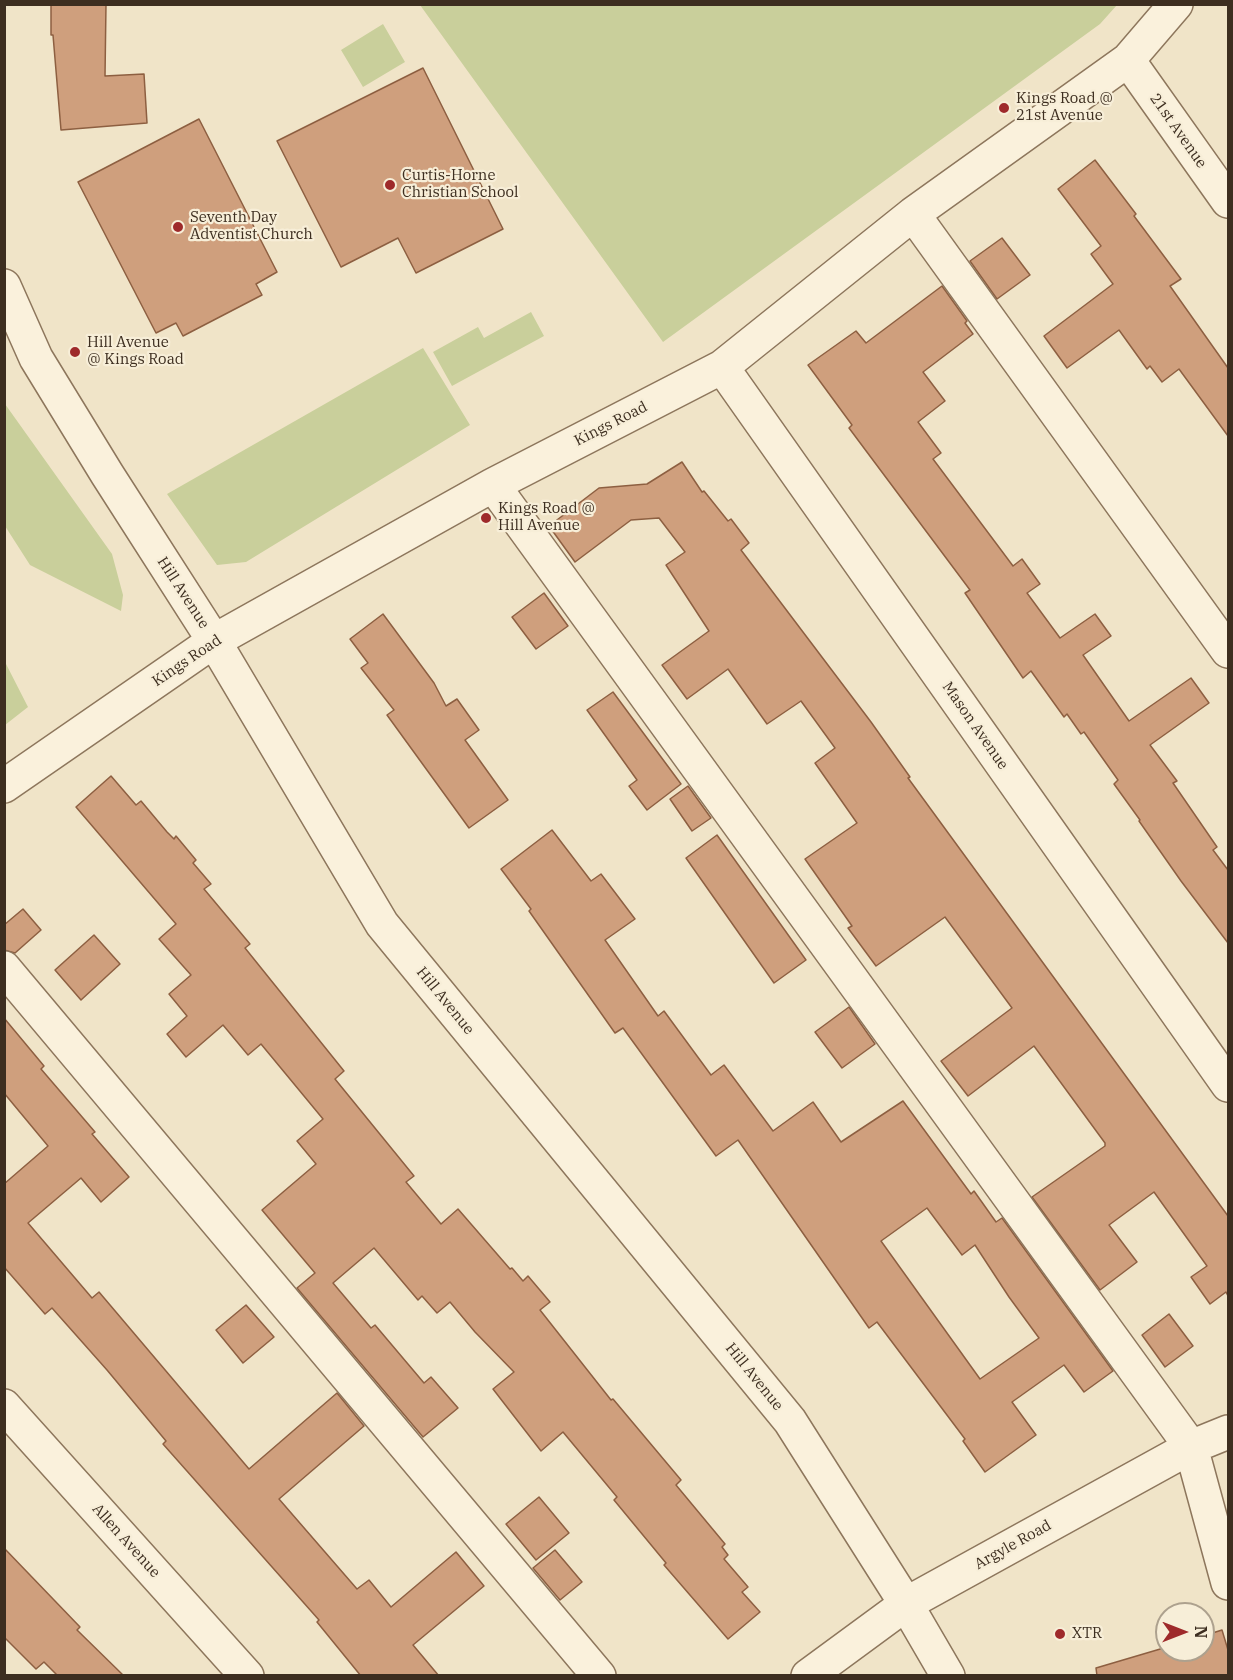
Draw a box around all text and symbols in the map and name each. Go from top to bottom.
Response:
place label: Kings Road @ 21st Avenue [1016,90,1113,125]
street label: 21st Avenue [1146,90,1210,172]
marker: Kings Road @ 21st Avenue [997,101,1011,115]
place label: Curtis-Horne Christian School [402,167,518,202]
marker: Curtis-Horne Christian School [383,178,397,192]
place label: Seventh Day Adventist Church [190,209,313,244]
marker: Seventh Day Adventist Church [171,220,185,234]
place label: Hill Avenue @ Kings Road [87,334,184,369]
marker: Hill Avenue @ Kings Road [68,345,82,359]
street label: Kings Road [571,398,651,450]
place label: Kings Road @ Hill Avenue [498,500,595,535]
marker: Kings Road @ Hill Avenue [479,511,493,525]
street label: Hill Avenue [153,554,213,632]
street label: Kings Road [149,631,225,691]
street label: Mason Avenue [938,679,1012,773]
street label: Hill Avenue [412,964,478,1038]
street label: Hill Avenue [721,1340,787,1414]
street label: Allen Avenue [88,1500,164,1582]
street label: Argyle Road [971,1517,1055,1573]
north arrow [1155,1602,1215,1662]
place label: XTR [1072,1625,1102,1643]
text: N [1191,1626,1211,1638]
marker: XTR [1053,1627,1067,1641]

